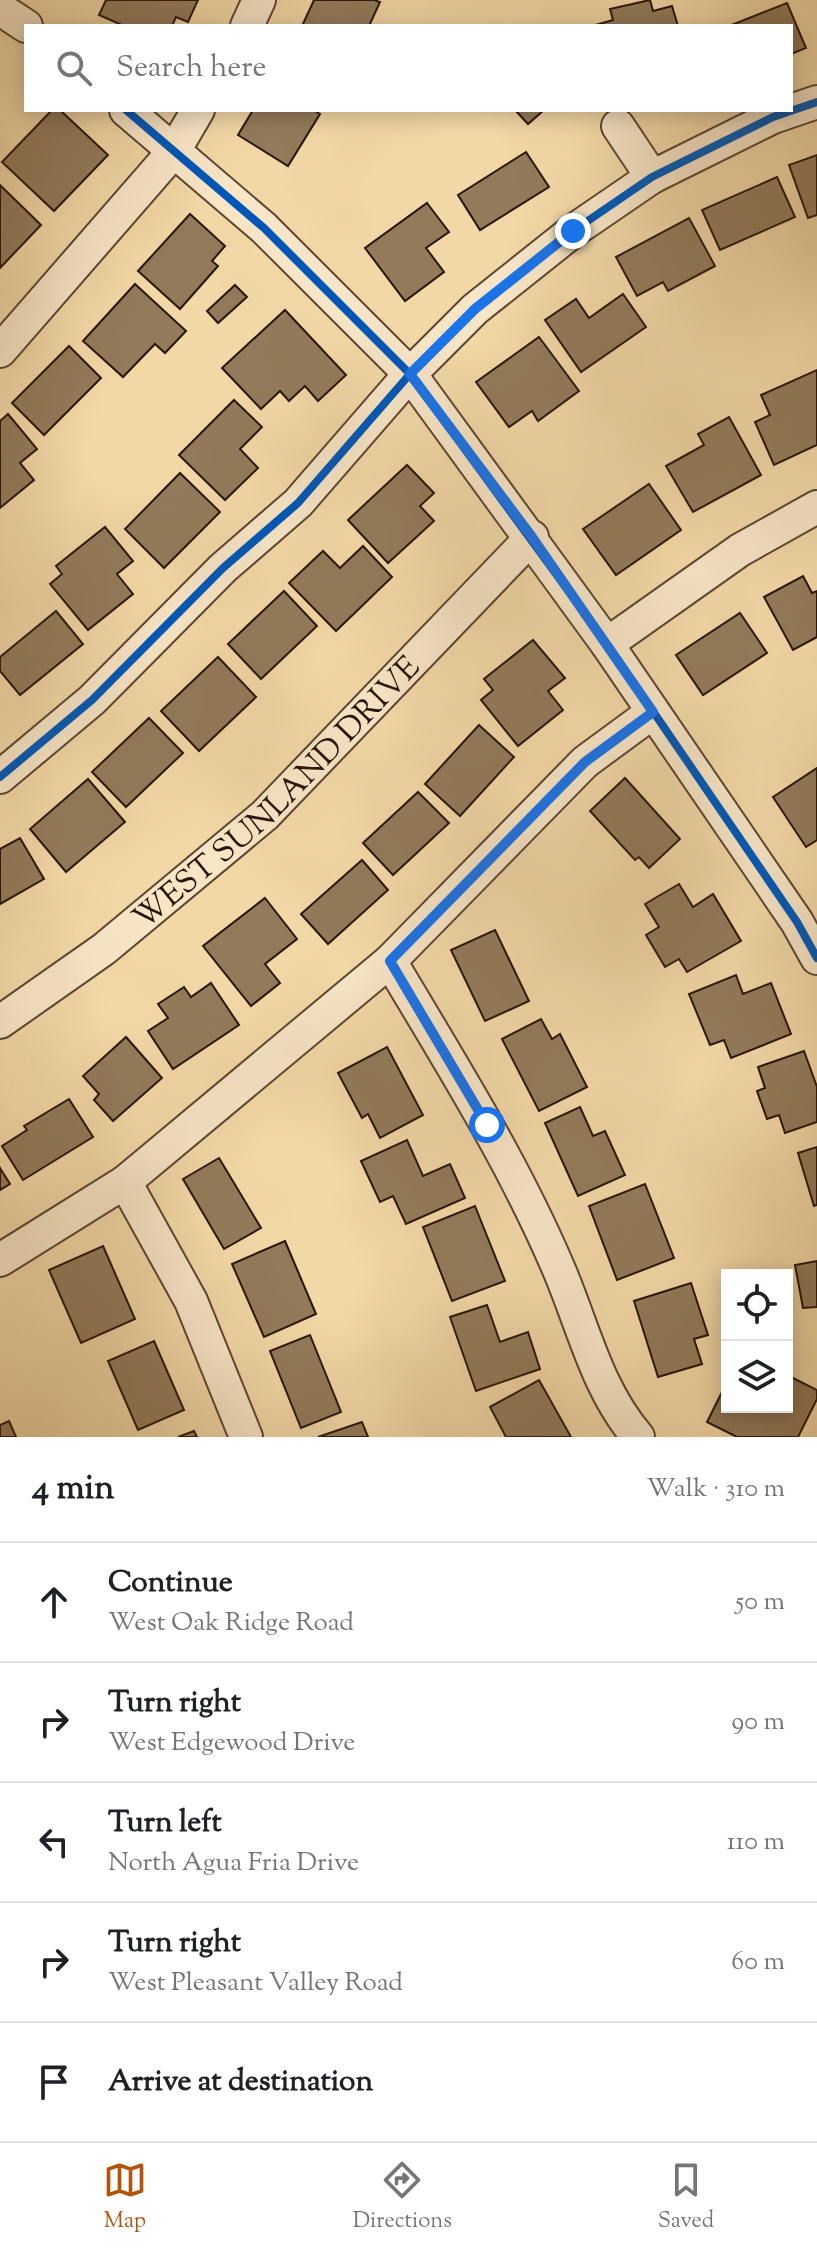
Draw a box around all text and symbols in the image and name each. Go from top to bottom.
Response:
search box [24,24,793,112]
icon: search [52,46,96,90]
text: Search here [116,47,266,90]
route end [555,213,591,249]
street label: WEST SUNLAND DRIVE [124,647,432,942]
route start [469,1107,505,1143]
map controls [721,1269,793,1413]
button: locate [721,1269,793,1341]
button: layers [721,1341,793,1413]
text: 4 min [32,1465,114,1514]
text: Walk · 310 m [646,1471,785,1508]
text: Continue [108,1562,233,1605]
icon: ahead [32,1580,76,1624]
text: 50 m [735,1584,785,1621]
text: West Oak Ridge Road [108,1605,354,1642]
text: Turn right [108,1682,241,1725]
icon: right [32,1700,76,1744]
text: 90 m [732,1704,785,1741]
text: West Edgewood Drive [108,1725,355,1762]
text: Turn left [108,1802,222,1845]
icon: left [32,1820,76,1864]
text: 110 m [727,1824,785,1861]
text: North Agua Fria Drive [108,1845,359,1882]
text: Turn right [108,1922,241,1965]
icon: right [32,1940,76,1984]
text: 60 m [731,1944,785,1981]
text: West Pleasant Valley Road [108,1965,403,2002]
icon: arrive [32,2060,76,2104]
text: Arrive at destination [108,2061,373,2104]
tab: Map [103,2158,147,2238]
tab: Directions [353,2158,452,2238]
tab: Saved [658,2158,714,2238]

